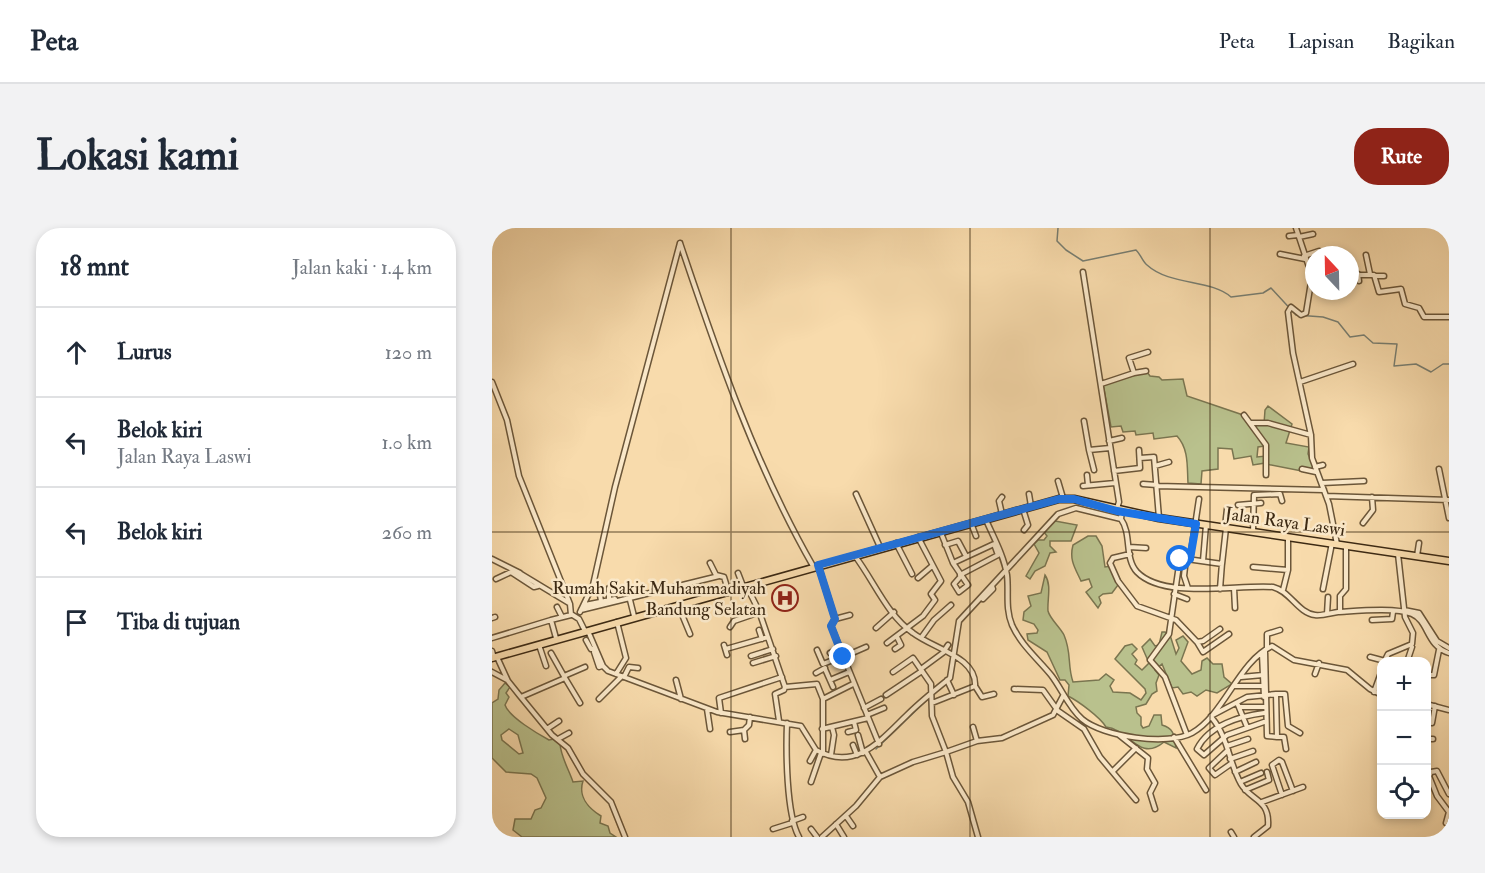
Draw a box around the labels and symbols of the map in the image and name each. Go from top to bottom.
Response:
north arrow [1305,246,1359,300]
street label: Jalan Raya Laswi [1222,502,1347,542]
route start [1166,545,1192,571]
place label: Rumah Sakit Muhammadiyah Bandung Selatan [552,577,767,621]
hospital icon: Rumah Sakit Muhammadiyah Bandung Selatan [770,583,800,613]
route end [829,643,855,669]

